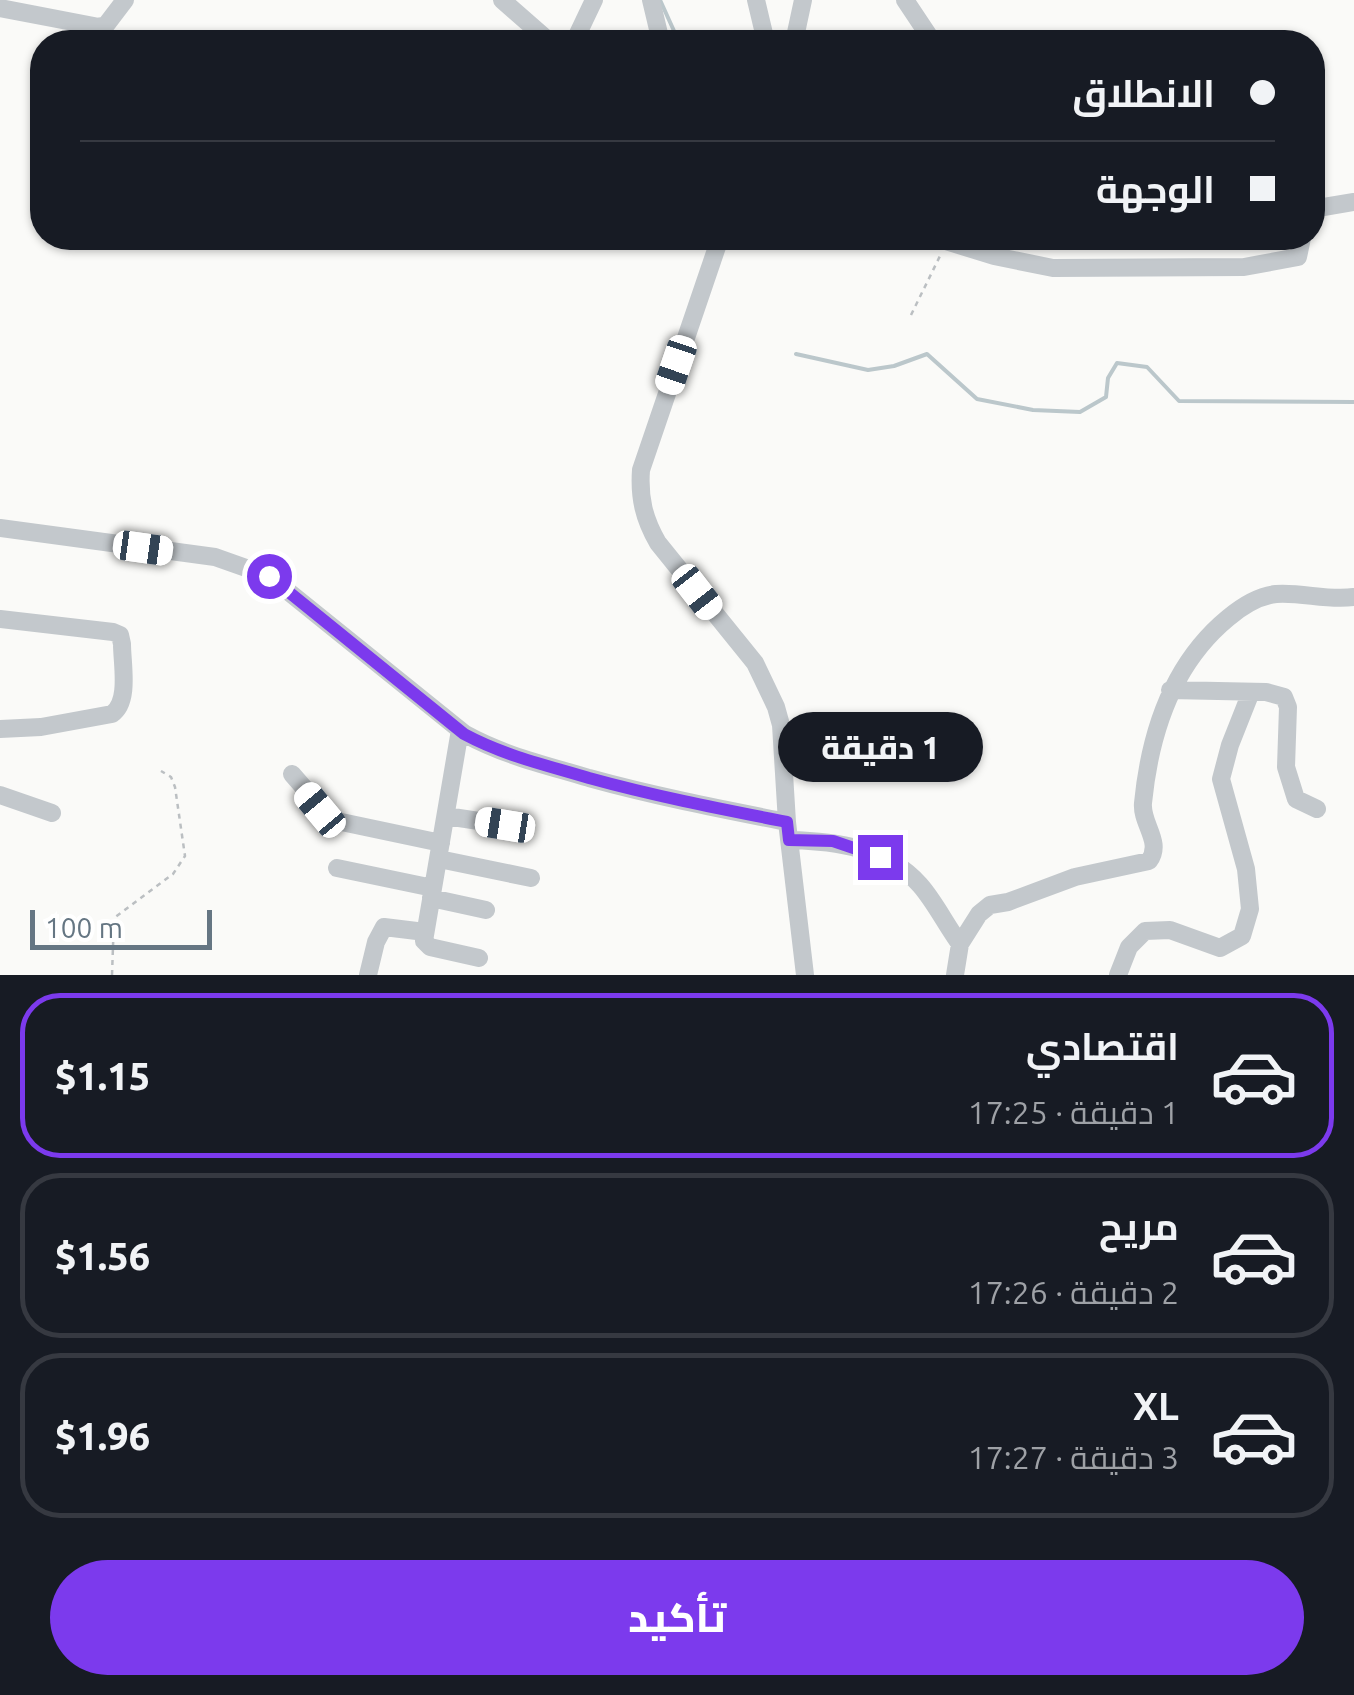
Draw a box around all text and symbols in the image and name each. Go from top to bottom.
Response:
text: الانطلاق [1072,72,1215,114]
text: الوجهة [1096,168,1215,210]
car [652,332,700,398]
car [111,529,175,567]
route start [247,554,292,599]
car [667,559,727,625]
callout: 1 دقيقة [778,712,982,782]
text: 1 دقيقة [821,729,940,765]
car [289,777,351,843]
car [473,805,537,845]
route end [858,835,903,880]
scale bar [30,905,212,950]
text: 100 m [45,912,123,943]
text: اقتصادي [1026,1025,1179,1067]
icon: car [1209,1031,1299,1121]
text: $1.15 [55,1055,150,1097]
text: 1 دقيقة · 17:25 [968,1094,1179,1130]
text: مريح [1099,1205,1179,1247]
icon: car [1209,1211,1299,1301]
text: $1.56 [55,1235,150,1277]
text: 2 دقيقة · 17:26 [968,1274,1179,1310]
text: XL [1133,1385,1179,1427]
icon: car [1209,1391,1299,1481]
text: $1.96 [55,1415,150,1457]
text: 3 دقيقة · 17:27 [968,1439,1179,1475]
button: تأكيد [50,1560,1304,1675]

